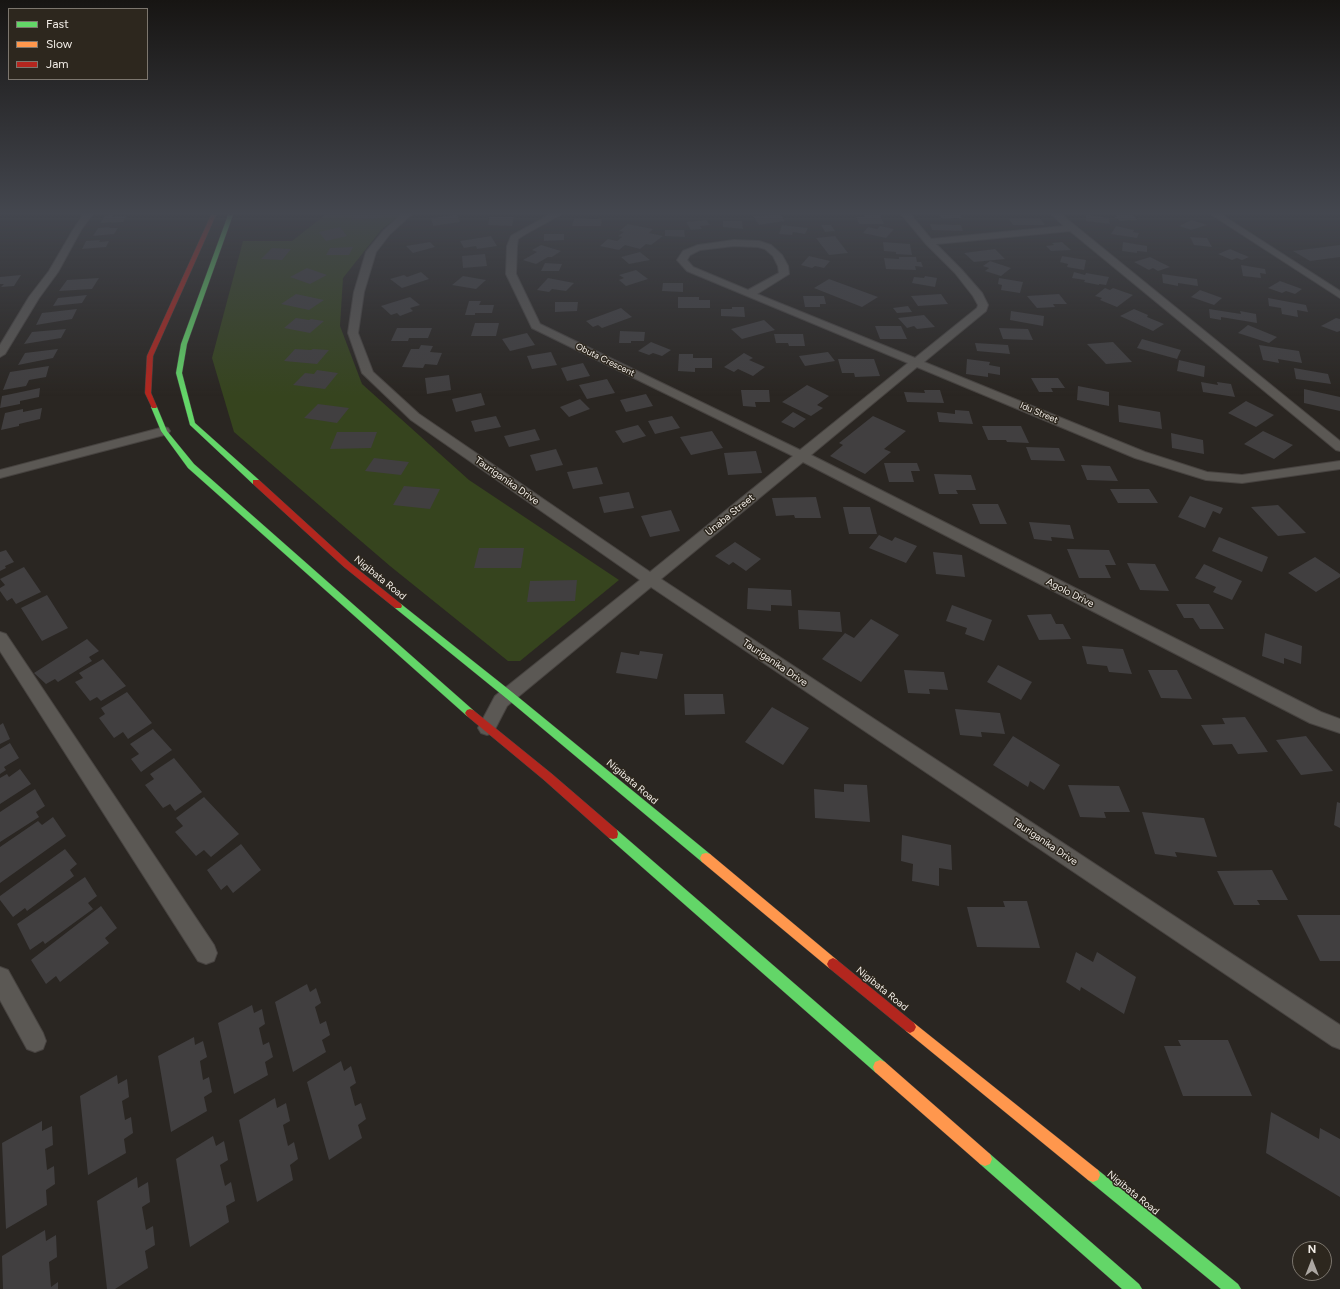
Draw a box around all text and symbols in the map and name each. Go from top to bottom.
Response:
legend [8,8,148,80]
text: Fast [46,17,69,31]
text: Slow [46,37,72,51]
text: Jam [46,57,69,71]
street label: Obuta Crescent [574,341,636,379]
street label: Idu Street [1018,400,1060,426]
street label: Tauriganika Drive [473,454,541,508]
street label: Unaba Street [703,492,757,538]
street label: Nigibata Road [352,553,408,603]
street label: Agolo Drive [1044,576,1096,610]
street label: Tauriganika Drive [740,637,810,689]
street label: Nigibata Road [604,757,660,807]
street label: Tauriganika Drive [1010,816,1080,868]
street label: Nigibata Road [854,964,910,1014]
street label: Nigibata Road [1105,1168,1161,1218]
north arrow [1292,1241,1332,1281]
text: N [1308,1243,1316,1256]

